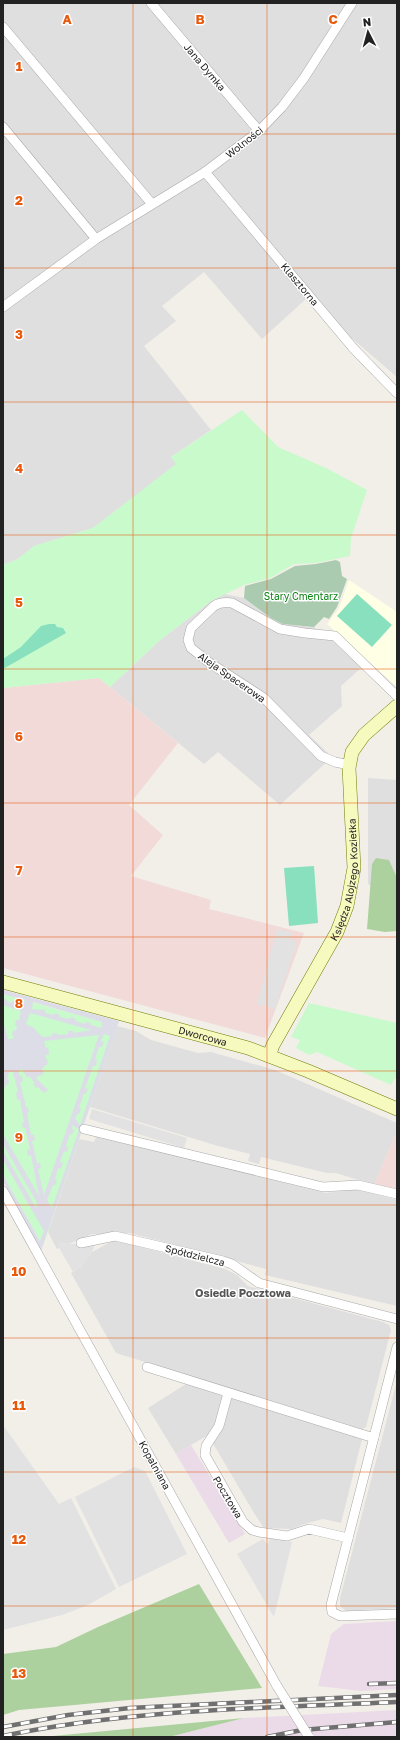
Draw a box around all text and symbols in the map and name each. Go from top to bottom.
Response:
text: A [62,11,72,27]
text: B [195,11,205,27]
text: C [328,11,338,27]
north arrow [348,12,388,52]
text: N [362,15,372,28]
street label: Jana Dymka [182,41,228,93]
text: 1 [16,58,23,74]
street label: Wolności [223,124,265,160]
text: 2 [15,192,23,208]
street label: Klasztorna [279,260,321,308]
text: 3 [15,326,23,342]
text: 4 [15,460,23,476]
park label: Stary Cmentarz [264,590,338,602]
text: 5 [15,594,23,610]
street label: Aleja Spacerowa [196,649,268,705]
text: 6 [15,728,23,744]
street label: Księdza Alojzego Koziełka [327,818,360,943]
text: 7 [15,862,23,878]
text: 8 [15,995,23,1011]
street label: Dworcowa [177,1024,228,1048]
text: 9 [15,1129,23,1145]
street label: Spółdzielcza [164,1242,226,1268]
text: 10 [11,1263,27,1279]
district label: Osiedle Pocztowa [195,1286,291,1299]
text: 11 [12,1397,26,1413]
street label: Kopalniana [137,1438,173,1492]
street label: Pocztowa [211,1474,245,1520]
text: 12 [12,1531,26,1547]
text: 13 [12,1665,26,1681]

